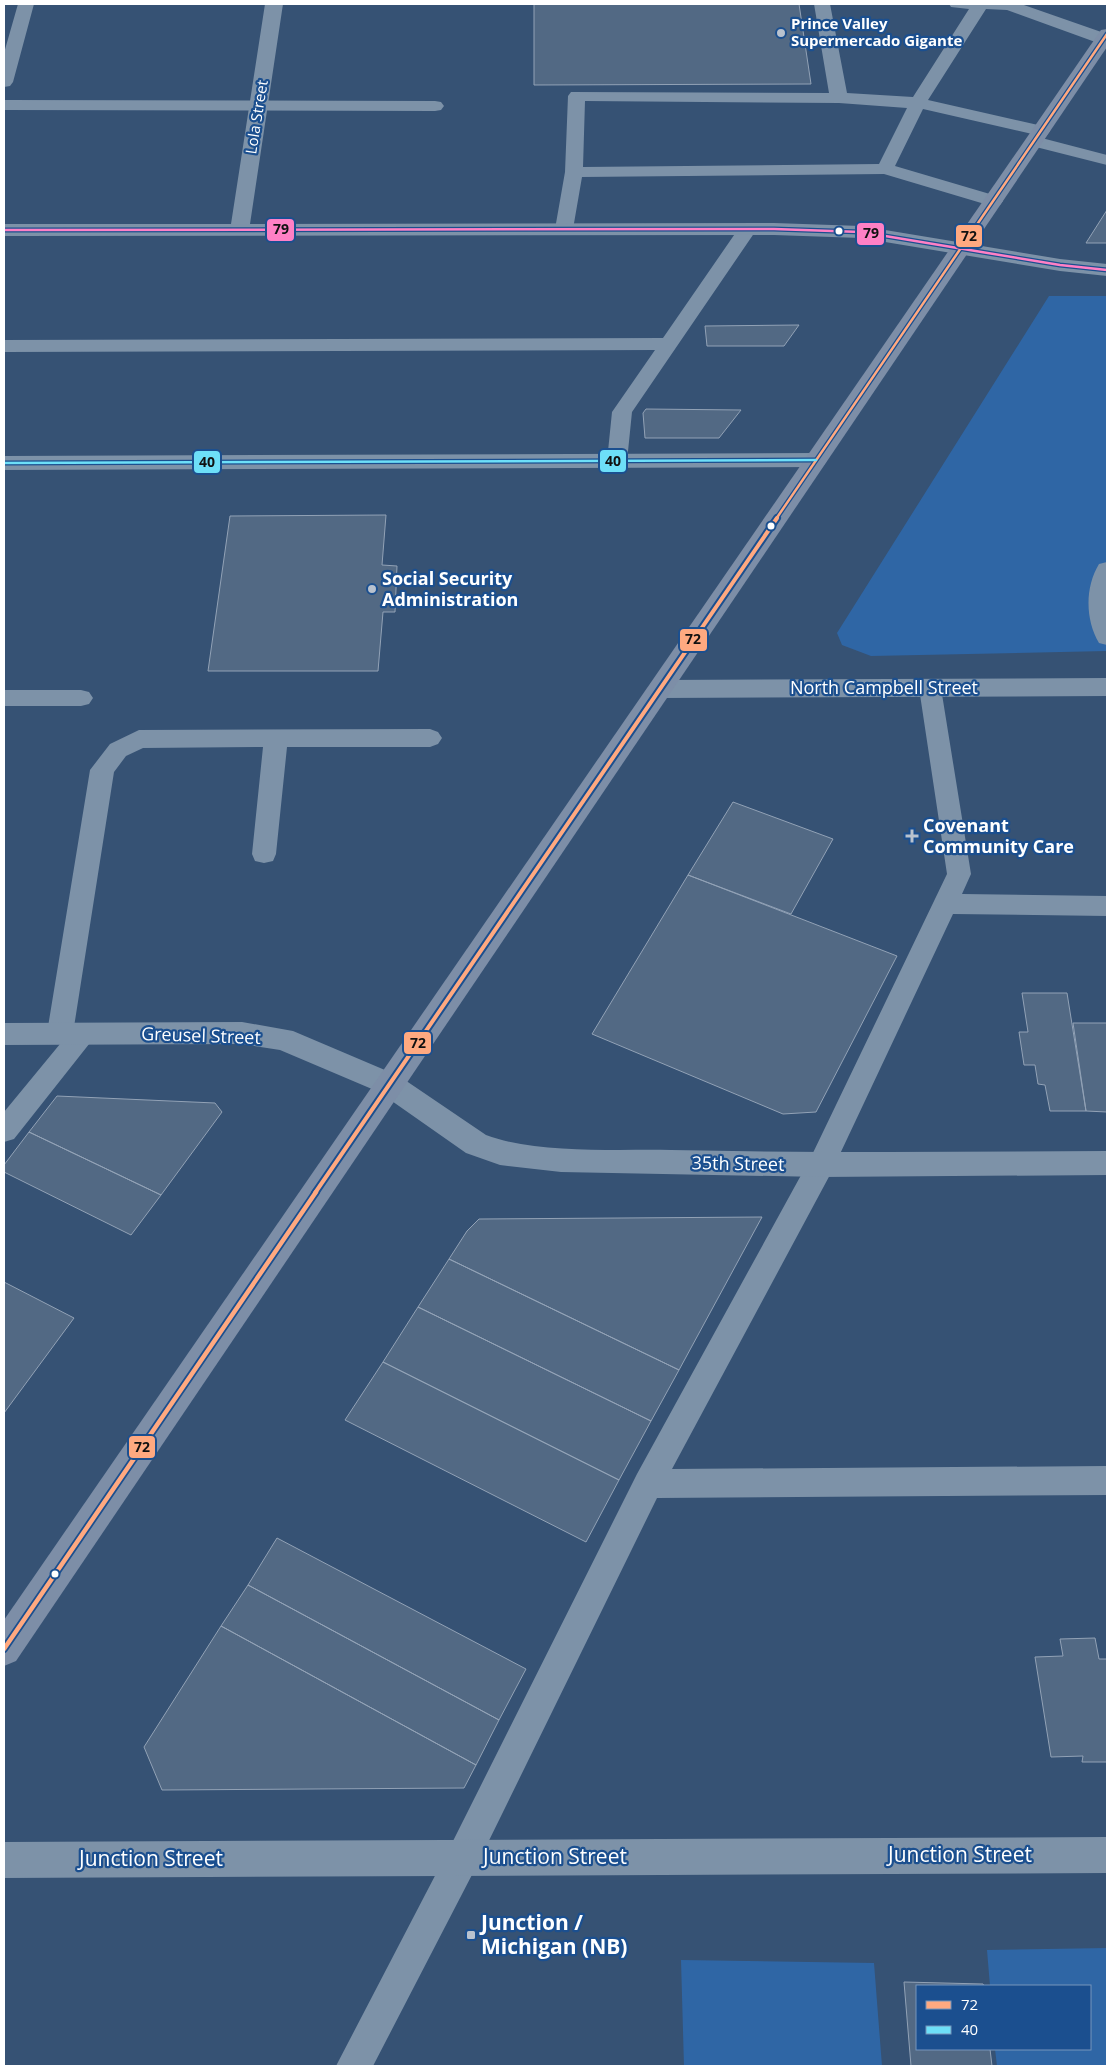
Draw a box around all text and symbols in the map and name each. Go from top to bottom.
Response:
place label: Prince Valley Supermercado Gigante [791,13,962,50]
marker: Prince Valley Supermercado Gigante [775,27,787,39]
street label: Lola Street [240,78,272,155]
line badge: 79 [266,218,295,242]
text: 79 [273,219,289,238]
line badge: 79 [856,222,885,246]
text: 79 [863,223,879,242]
line badge: 72 [955,224,983,248]
unlabelled marker [834,226,844,236]
text: 72 [961,226,977,245]
line badge: 40 [599,449,627,473]
line badge: 40 [193,450,221,474]
text: 40 [605,451,621,470]
text: 40 [199,452,215,471]
unlabelled marker [766,521,776,531]
place label: Social Security Administration [382,566,518,611]
marker: Social Security Administration [366,583,378,595]
line badge: 72 [679,628,708,652]
text: 72 [685,629,701,648]
street label: North Campbell Street [790,675,978,699]
place label: Covenant Community Care [923,813,1074,858]
marker: Covenant Community Care [905,829,919,843]
street label: Greusel Street [141,1021,261,1049]
line badge: 72 [403,1031,432,1055]
text: 72 [410,1033,426,1052]
street label: 35th Street [691,1150,785,1176]
line badge: 72 [128,1435,156,1459]
text: 72 [134,1437,150,1456]
unlabelled marker [50,1569,60,1579]
street label: Junction Street [886,1840,1032,1868]
street label: Junction Street [481,1842,627,1870]
street label: Junction Street [77,1844,223,1872]
place label: Junction / Michigan (NB) [479,1908,627,1960]
marker: Junction / Michigan (NB) [465,1929,477,1941]
legend [916,1985,1091,2050]
text: 72 [961,1994,978,2014]
text: 40 [961,2019,978,2039]

